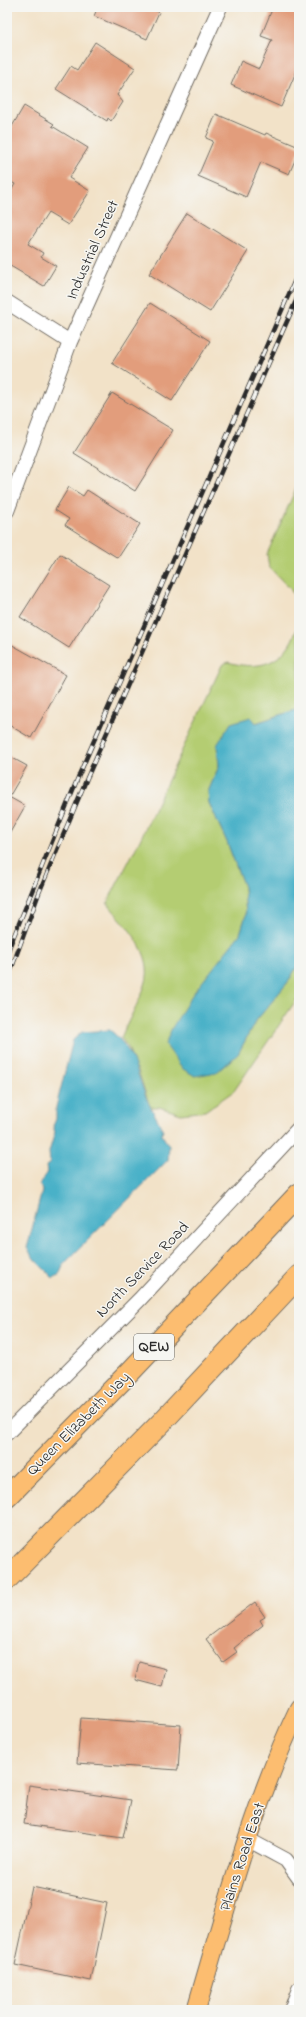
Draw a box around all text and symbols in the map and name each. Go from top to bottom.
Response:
street label: Industrial Street [60,196,126,304]
street label: North Service Road [91,1216,195,1324]
road number: QEW [134,1334,174,1360]
street label: Queen Elizabeth Way [21,1366,137,1482]
street label: Plains Road East [214,1799,272,1915]

